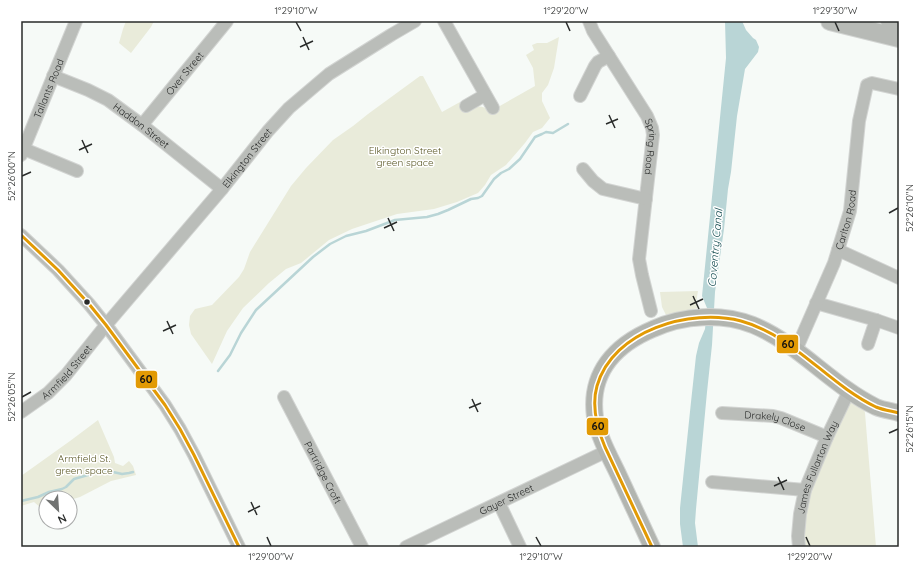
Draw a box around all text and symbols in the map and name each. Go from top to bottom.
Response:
text: 1°29'10"W [274,4,318,17]
text: 1°29'20"W [543,4,589,17]
text: 1°29'30"W [813,4,858,17]
street label: Over Street [163,49,207,98]
street label: Tallants Road [31,57,67,120]
street label: Haddon Street [111,100,172,152]
street label: Spring Road [642,116,659,176]
street label: Elkington Street [219,125,275,191]
park label: Elkington Street green space [369,144,442,169]
text: 52°26'00"N [5,151,18,201]
text: 52°26'10"N [903,184,916,232]
street label: Carlton Road [832,189,859,251]
water label: Coventry Canal [705,207,726,288]
unlabelled marker [82,297,92,307]
line badge: 60 [776,334,799,354]
text: 60 [782,337,795,351]
street label: Armfield Street [39,342,95,403]
line badge: 60 [135,370,158,389]
text: 52°26'05"N [5,372,18,422]
text: 60 [140,372,153,386]
text: 52°26'15"N [903,405,916,453]
street label: Drakely Close [744,408,808,435]
line badge: 60 [586,417,609,436]
text: 60 [592,419,605,433]
street label: James Fullarton Way [794,419,841,515]
street label: Partridge Croft [301,439,345,507]
park label: Armfield St. green space [55,452,113,477]
street label: Gayer Street [477,481,536,518]
north arrow [38,490,78,530]
text: N [56,511,69,527]
text: 1°29'00"W [248,550,294,563]
text: 1°29'10"W [519,550,563,563]
text: 1°29'20"W [787,550,833,563]

